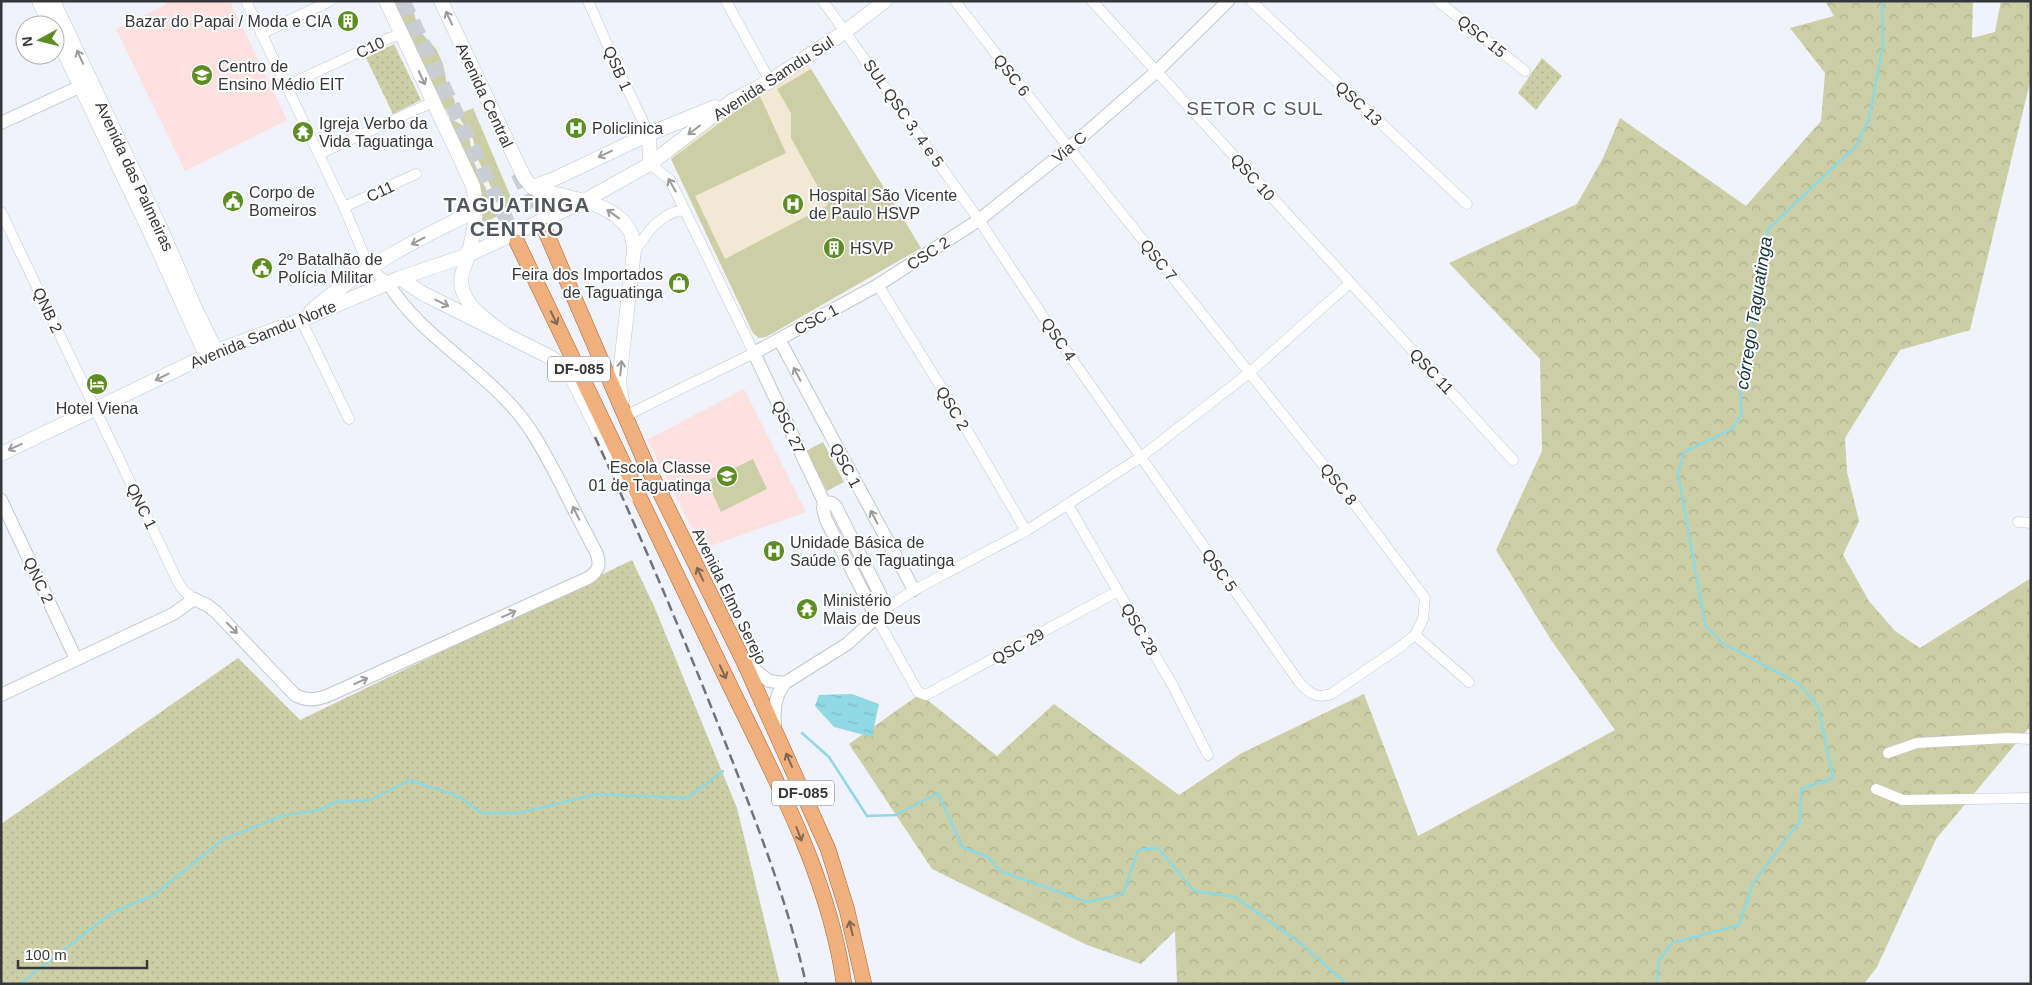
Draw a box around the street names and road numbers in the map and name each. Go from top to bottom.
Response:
street label: QSC 15 [1454,12,1509,61]
street label: Avenida Samdu Sul [710,33,837,124]
street label: C10 [353,34,387,61]
street label: Avenida Central [453,40,516,150]
street label: QSB 1 [600,43,635,93]
street label: QSC 6 [990,51,1033,100]
street label: SUL QSC 3, 4 e 5 [860,56,947,170]
street label: QSC 13 [1332,78,1385,129]
street label: Avenida das Palmeiras [92,99,177,254]
street label: Via C [1049,128,1090,166]
street label: QSC 10 [1227,150,1278,204]
street label: C11 [364,178,397,205]
street label: CSC 2 [904,233,953,273]
street label: QSC 7 [1137,236,1180,284]
street label: QNB 2 [30,285,65,336]
street label: Avenida Samdu Norte [188,297,339,372]
street label: CSC 1 [791,301,841,338]
street label: QSC 4 [1038,315,1079,364]
street label: QSC 11 [1406,345,1457,398]
road number: DF-085 [548,356,610,382]
street label: QSC 2 [933,383,972,433]
street label: QSC 27 [769,398,808,457]
street label: QSC 1 [827,440,864,491]
street label: QSC 8 [1317,460,1360,508]
street label: QNC 1 [123,481,160,532]
street label: Avenida Elmo Serejo [689,525,770,667]
street label: QSC 5 [1199,546,1240,595]
street label: QNC 2 [21,554,57,606]
street label: QSC 28 [1118,600,1161,658]
street label: QSC 29 [989,625,1047,668]
road number: DF-085 [772,780,834,806]

